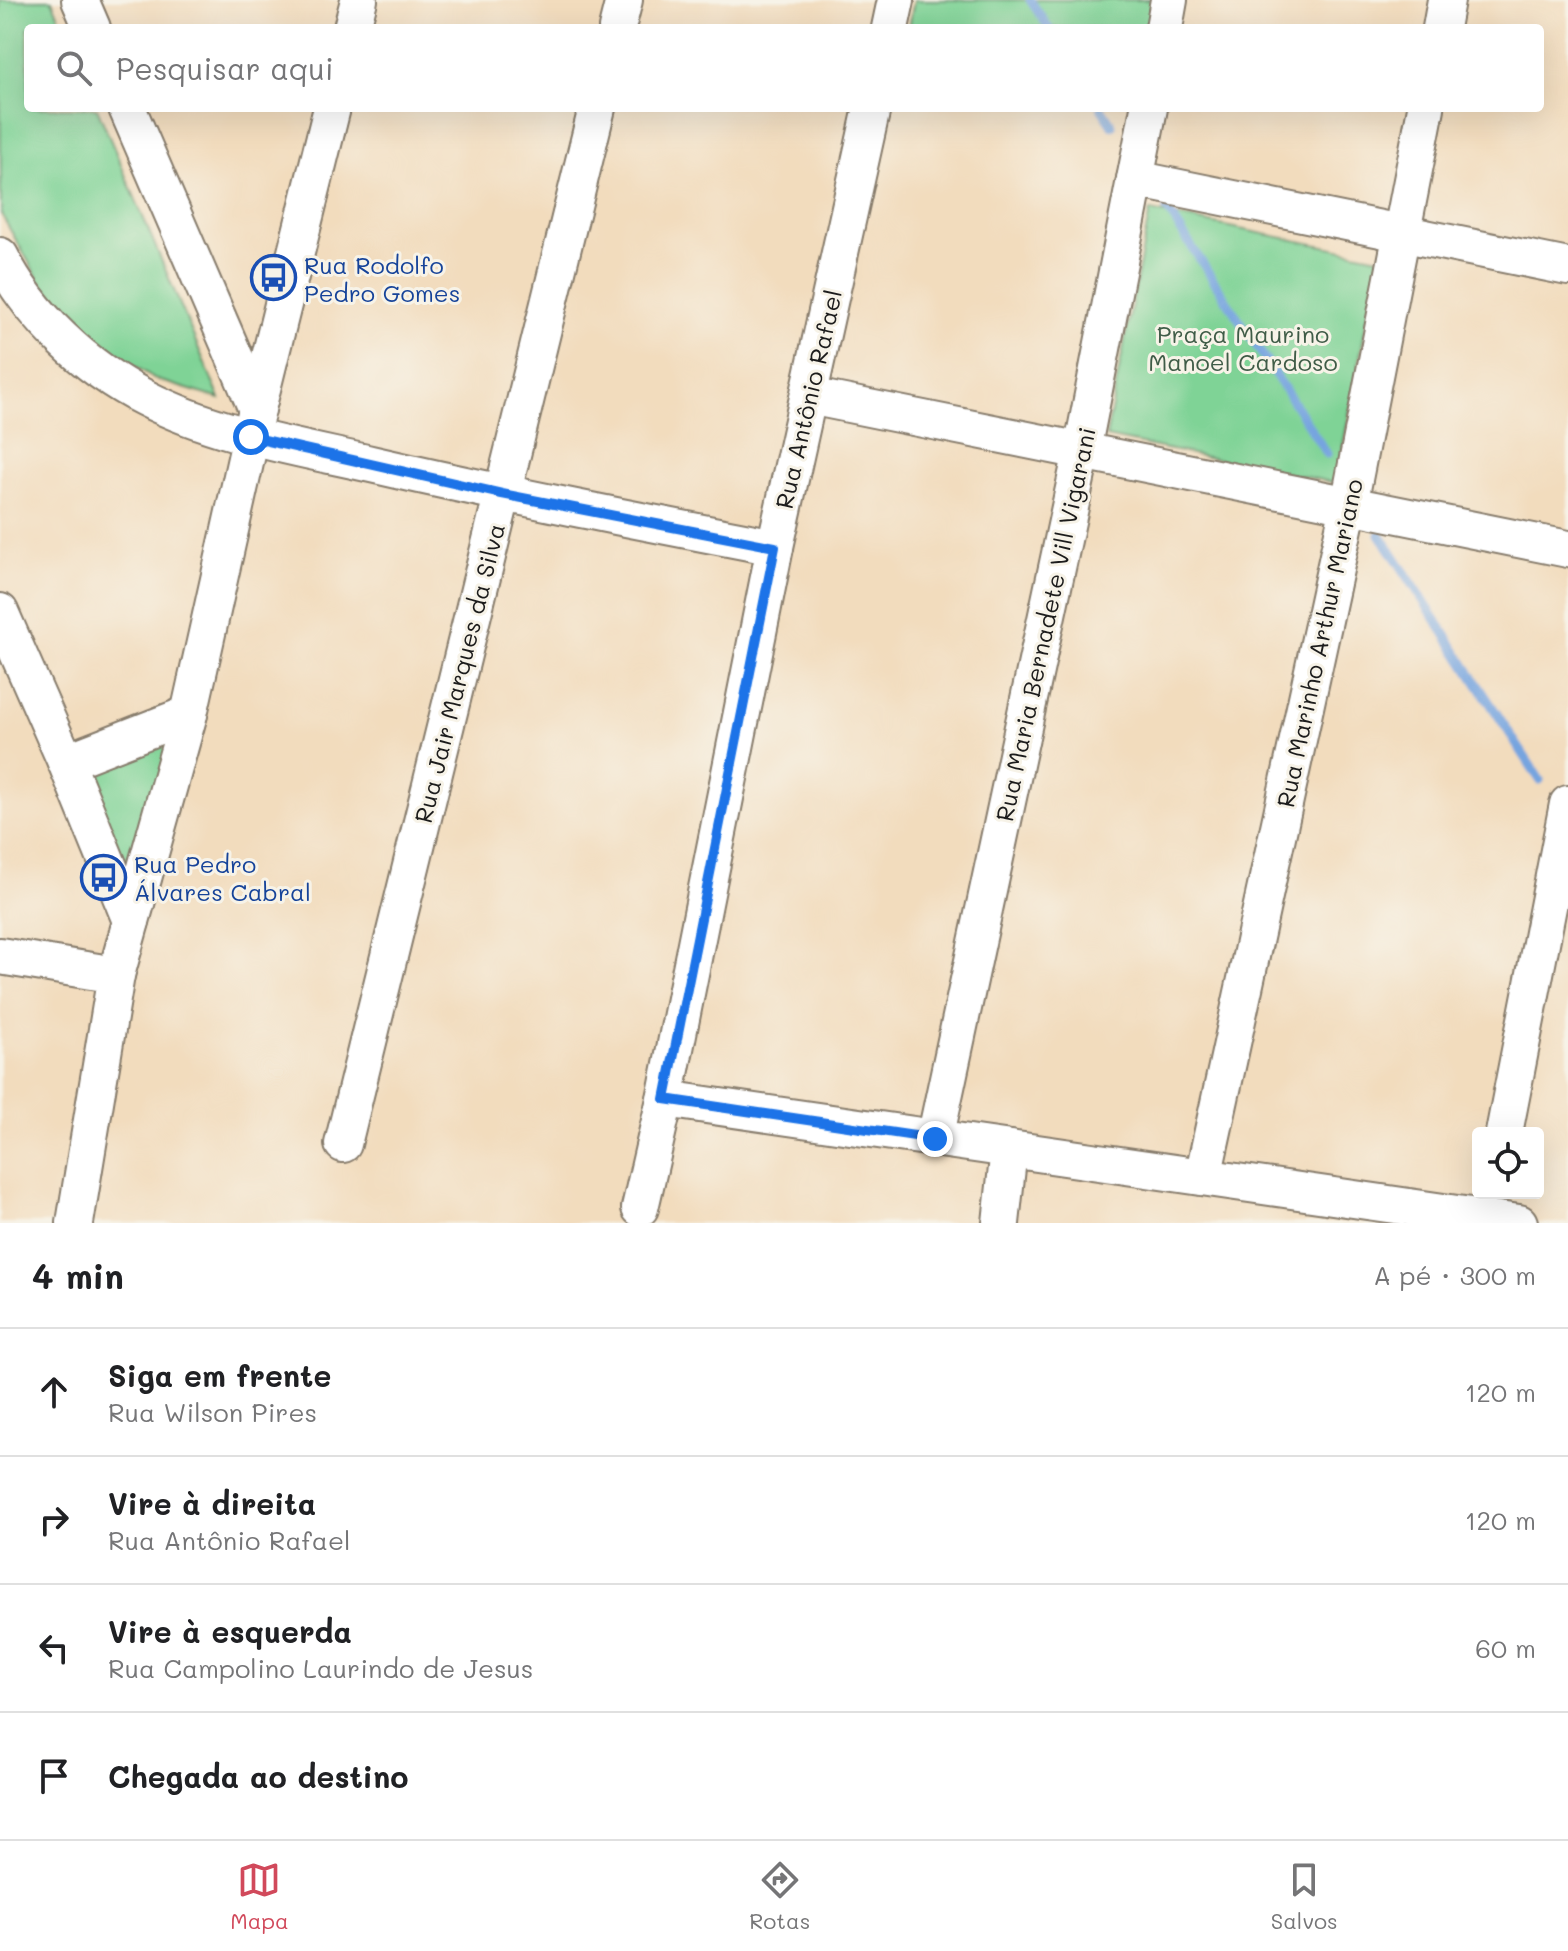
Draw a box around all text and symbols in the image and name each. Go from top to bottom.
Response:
search box [24,24,1544,112]
icon: search [52,46,96,90]
text: Pesquisar aqui [116,48,334,88]
place label: Rua Rodolfo Pedro Gomes [304,249,460,308]
bus stop icon: Rua Rodolfo Pedro Gomes [249,254,297,302]
street label: Rua Antônio Rafael [768,286,848,512]
park label: Praça Maurino Manoel Cardoso [1148,318,1338,377]
route start [233,419,269,455]
street label: Rua Maria Bernadete Vill Vigarani [988,424,1102,824]
street label: Rua Marinho Arthur Mariano [1269,476,1369,810]
street label: Rua Jair Marques da Silva [407,520,511,826]
place label: Rua Pedro Álvares Cabral [134,848,311,907]
bus stop icon: Rua Pedro Álvares Cabral [79,853,127,901]
route end [917,1121,953,1157]
map controls [1472,1127,1544,1199]
button: locate [1472,1127,1544,1199]
text: 4 min [32,1253,124,1298]
text: A pé · 300 m [1373,1258,1536,1292]
text: Siga em frente [108,1355,331,1395]
icon: ahead [32,1370,76,1414]
text: 120 m [1465,1375,1536,1409]
text: Rua Wilson Pires [108,1395,317,1429]
text: Vire à direita [108,1483,316,1523]
icon: right [32,1498,76,1542]
text: 120 m [1465,1503,1536,1537]
text: Rua Antônio Rafael [108,1523,351,1557]
text: Vire à esquerda [108,1611,352,1651]
icon: left [32,1626,76,1670]
text: 60 m [1475,1631,1536,1665]
text: Rua Campolino Laurindo de Jesus [108,1651,533,1685]
icon: arrive [32,1754,76,1798]
text: Chegada ao destino [108,1756,408,1796]
tab: Mapa [230,1858,289,1935]
tab: Rotas [749,1858,810,1935]
tab: Salvos [1271,1858,1338,1935]

